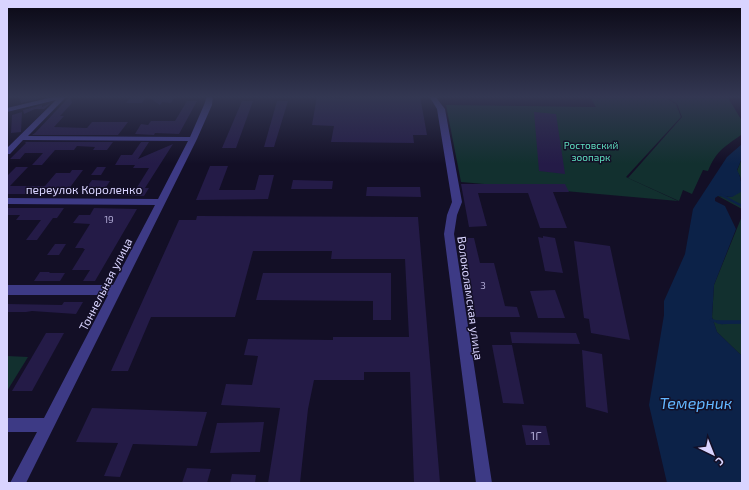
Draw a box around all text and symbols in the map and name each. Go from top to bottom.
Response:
park label: Ростовский зоопарк [564,139,618,163]
street label: переулок Короленко [26,182,142,197]
house number: 19 [104,213,114,225]
street label: Тоннельная улица [76,235,135,333]
street label: Волоколамская улица [454,235,487,361]
house number: 3 [480,279,486,291]
water label: Темерник [660,393,733,412]
house number: 1Г [531,428,542,442]
north arrow [693,434,733,474]
text: С [713,455,727,469]

